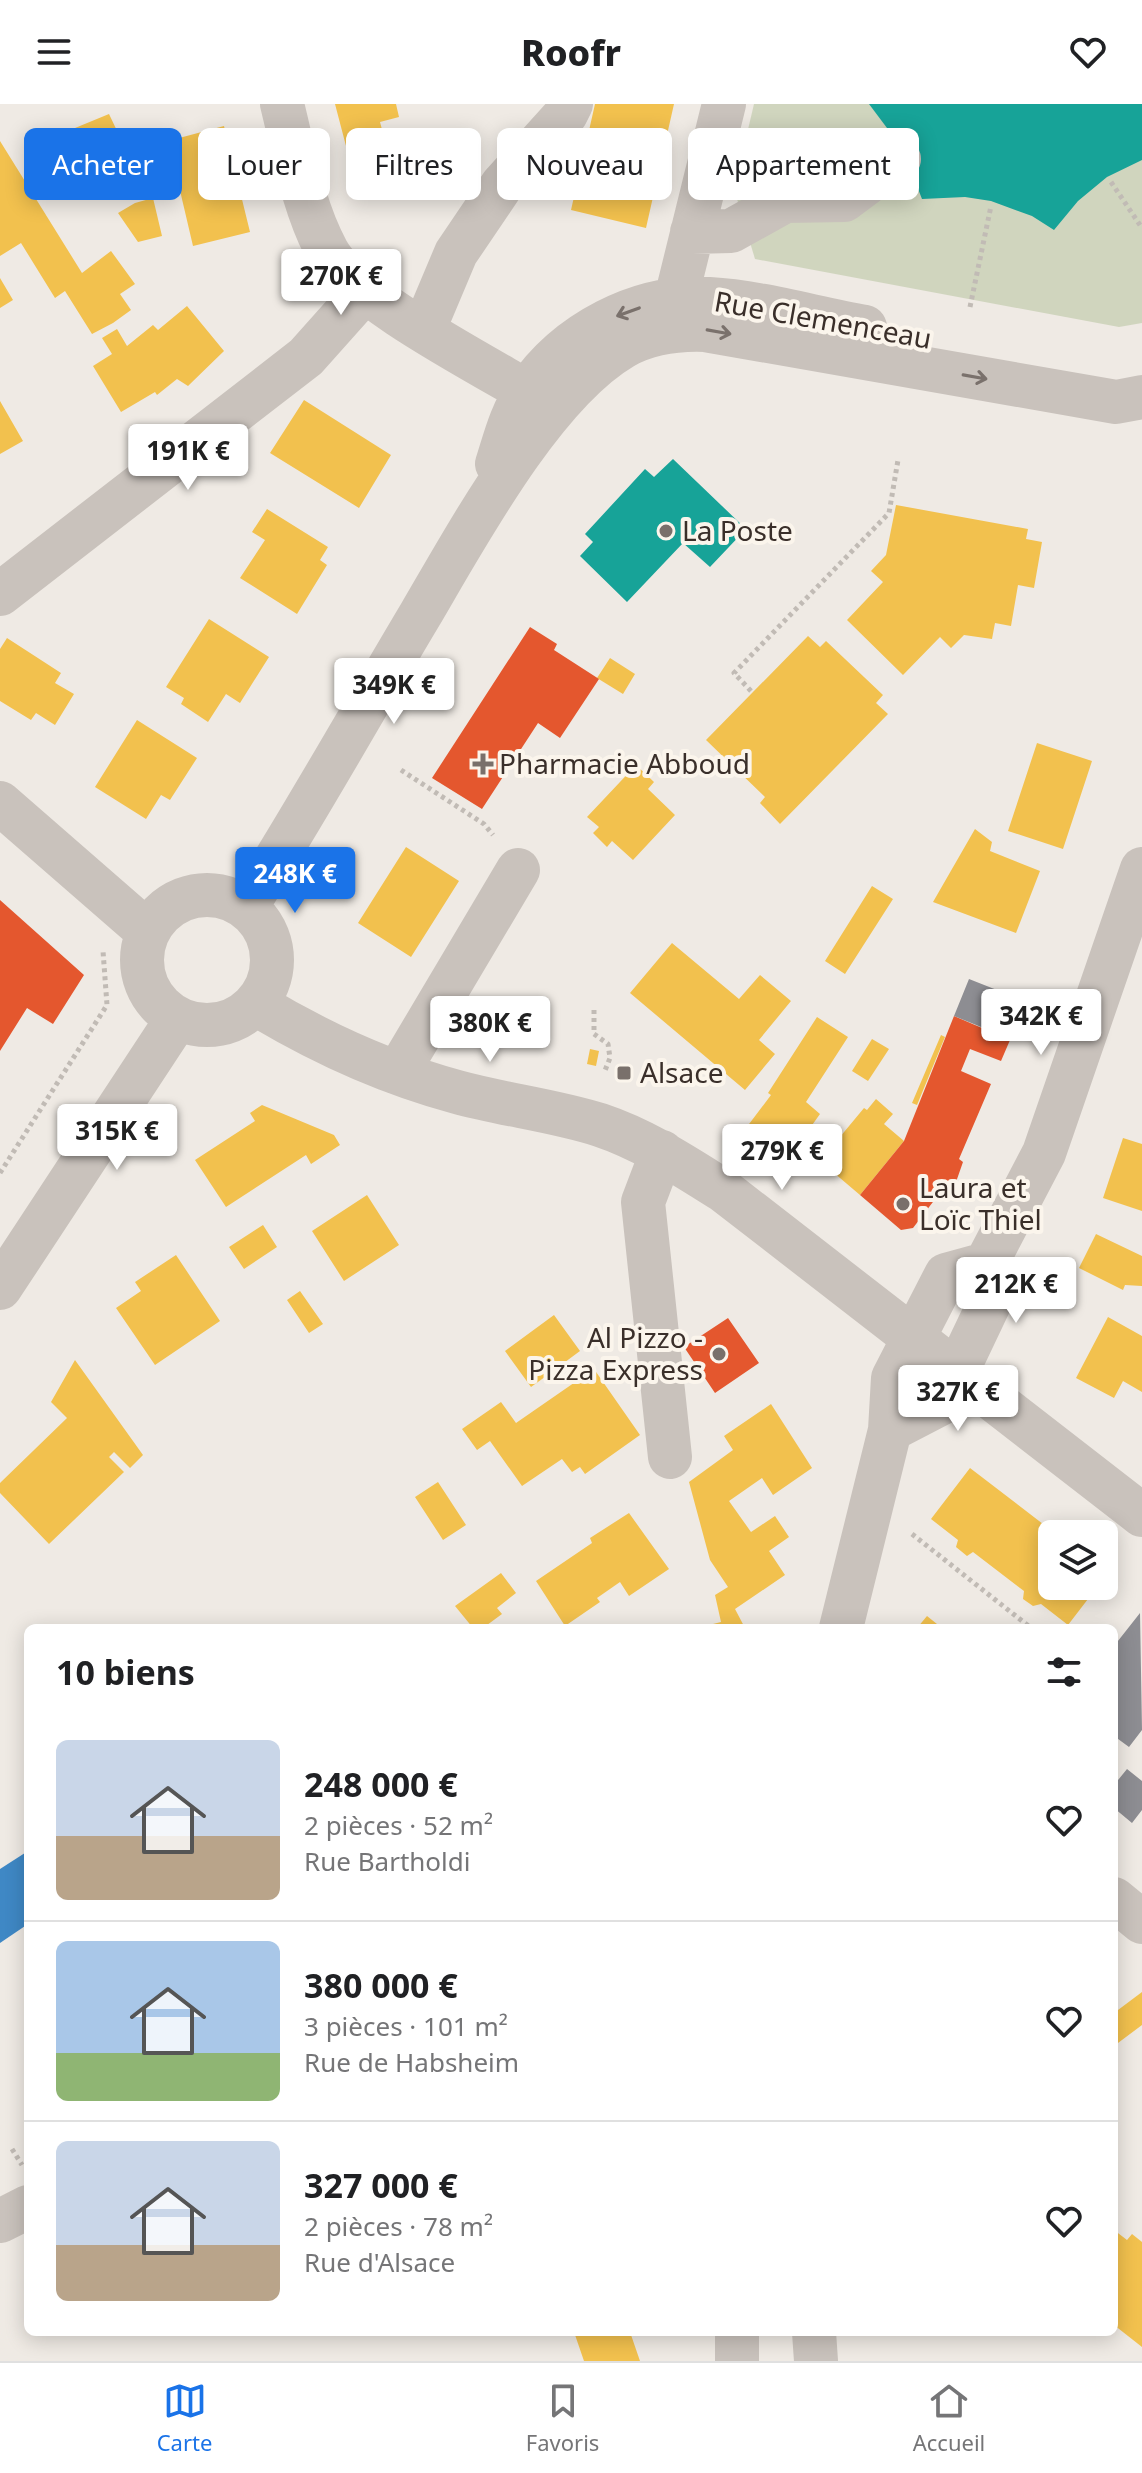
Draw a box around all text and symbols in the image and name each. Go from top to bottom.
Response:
text: Roofr [521,28,621,77]
icon: menu [32,30,76,74]
icon: heart [1066,30,1110,74]
chip: Acheter [24,128,182,200]
chip: Louer [198,128,330,200]
chip: Filtres [346,128,481,200]
chip: Nouveau [497,128,672,200]
chip: Appartement [688,128,919,200]
pin: 270K € [276,249,406,317]
text: 270K € [299,257,383,293]
street label: Rue Clemenceau [712,281,935,357]
one-way arrow [616,306,641,320]
one-way arrow [706,326,731,341]
one-way arrow [962,371,987,386]
pin: 191K € [123,424,253,492]
text: 191K € [146,432,230,468]
place label: La Poste [682,511,793,549]
marker: La Poste [657,522,675,540]
pin: 349K € [329,658,459,726]
text: 349K € [352,666,436,702]
place label: Pharmacie Abboud [499,744,750,782]
marker: Pharmacie Abboud [474,755,492,773]
pin: 248K € [230,847,360,915]
text: 248K € [253,855,337,891]
pin: 342K € [976,989,1106,1057]
pin: 380K € [425,996,555,1064]
text: 342K € [999,997,1083,1033]
text: 380K € [448,1004,532,1040]
place label: Alsace [640,1053,723,1091]
marker: Alsace [615,1064,633,1082]
pin: 315K € [52,1104,182,1172]
text: 315K € [75,1112,159,1148]
pin: 279K € [717,1124,847,1192]
text: 279K € [740,1132,824,1168]
place label: Laura et Loïc Thiel [919,1168,1042,1238]
marker: Laura et Loïc Thiel [894,1195,912,1213]
pin: 212K € [951,1257,1081,1325]
text: 212K € [974,1265,1058,1301]
place label: Al Pizzo - Pizza Express [528,1318,703,1388]
marker: Al Pizzo - Pizza Express [710,1345,728,1363]
pin: 327K € [893,1365,1023,1433]
text: 327K € [916,1373,1000,1409]
map controls [1038,1520,1118,1600]
button: layers [1038,1520,1118,1600]
text: 10 biens [56,1649,195,1695]
icon: filters [1042,1650,1086,1694]
text: 248 000 € [304,1761,458,1807]
icon: home [120,1772,216,1868]
icon: heart [1042,1798,1086,1842]
text: 2 pièces · 52 m² [304,1807,493,1843]
text: Rue Bartholdi [304,1843,470,1879]
text: 380 000 € [304,1962,458,2008]
icon: home [120,1973,216,2069]
icon: heart [1042,1999,1086,2043]
text: 3 pièces · 101 m² [304,2008,508,2044]
text: Rue de Habsheim [304,2044,519,2080]
text: 327 000 € [304,2162,458,2208]
icon: home [120,2173,216,2269]
icon: heart [1042,2199,1086,2243]
text: 2 pièces · 78 m² [304,2208,493,2244]
text: Rue d'Alsace [304,2244,455,2280]
tab: Carte [157,2379,212,2457]
tab: Favoris [526,2379,599,2457]
tab: Accueil [913,2379,985,2457]

